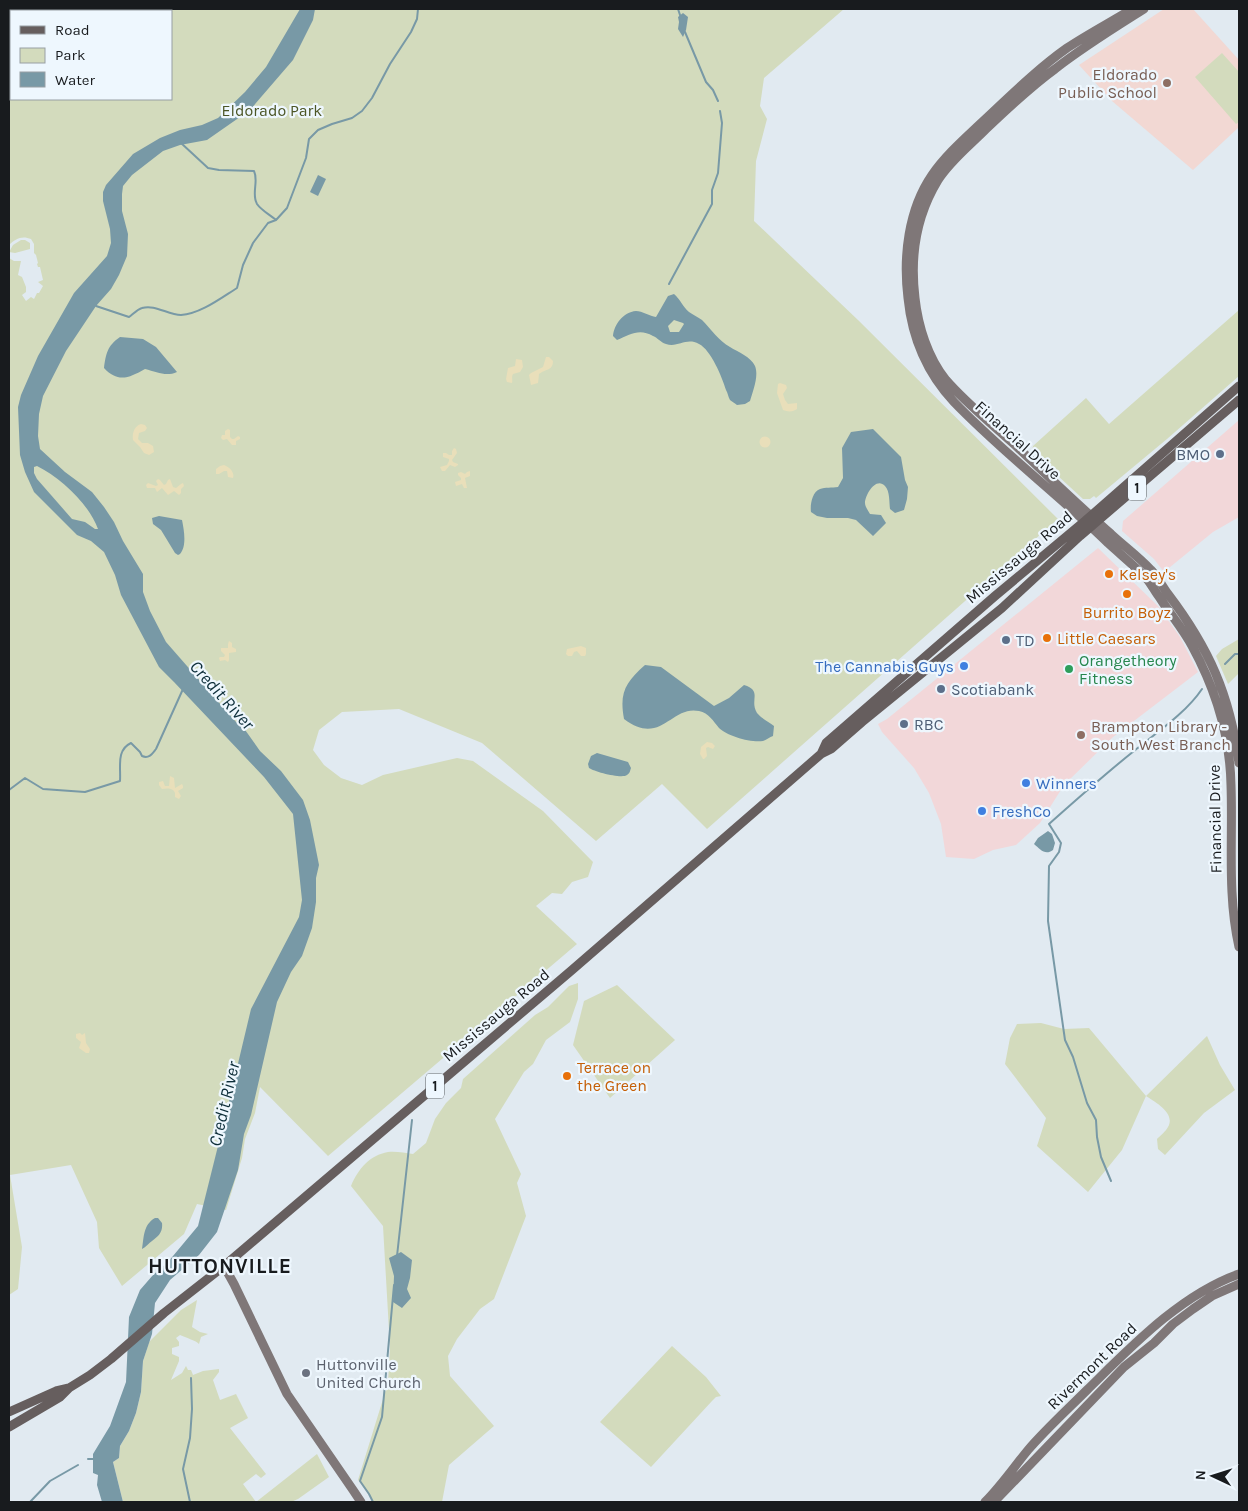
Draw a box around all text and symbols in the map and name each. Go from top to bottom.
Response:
legend [10,10,172,100]
text: Road [55,21,90,39]
text: Park [55,46,85,64]
place label: Eldorado Public School [1058,65,1157,102]
text: Water [55,71,96,89]
marker: Eldorado Public School [1161,77,1173,89]
park label: Eldorado Park [222,101,322,120]
street label: Financial Drive [971,397,1065,483]
place label: BMO [1176,445,1210,464]
marker: BMO [1214,448,1226,460]
road number: 1 [1128,476,1146,500]
street label: Mississauga Road [962,507,1076,607]
place label: Kelsey's [1119,565,1176,584]
marker: Kelsey's [1103,568,1115,580]
marker: Burrito Boyz [1121,588,1133,600]
place label: Burrito Boyz [1083,603,1171,622]
place label: Little Caesars [1057,629,1156,648]
place label: TD [1016,631,1035,650]
marker: Little Caesars [1041,632,1053,644]
marker: TD [1000,634,1012,646]
place label: Orangetheory Fitness [1079,651,1177,688]
water label: Credit River [185,656,260,735]
place label: The Cannabis Guys [815,657,954,676]
marker: The Cannabis Guys [958,660,970,672]
marker: Orangetheory Fitness [1063,663,1075,675]
place label: Scotiabank [951,680,1034,699]
marker: Scotiabank [935,683,947,695]
place label: RBC [914,715,944,734]
place label: Brampton Library - South West Branch [1091,717,1231,754]
marker: RBC [898,718,910,730]
marker: Brampton Library - South West Branch [1075,729,1087,741]
street label: Financial Drive [1205,764,1225,874]
place label: Winners [1036,774,1097,793]
marker: Winners [1020,777,1032,789]
place label: FreshCo [992,802,1051,821]
marker: FreshCo [976,805,988,817]
street label: Mississauga Road [439,965,553,1065]
place label: Terrace on the Green [577,1058,651,1095]
water label: Credit River [204,1059,245,1149]
marker: Terrace on the Green [561,1070,573,1082]
road number: 1 [426,1074,444,1098]
district label: HUTTONVILLE [148,1254,292,1278]
street label: Rivermont Road [1043,1319,1141,1413]
place label: Huttonville United Church [316,1355,421,1392]
marker: Huttonville United Church [300,1367,312,1379]
north arrow [1188,1451,1238,1501]
text: N [1192,1470,1209,1481]

